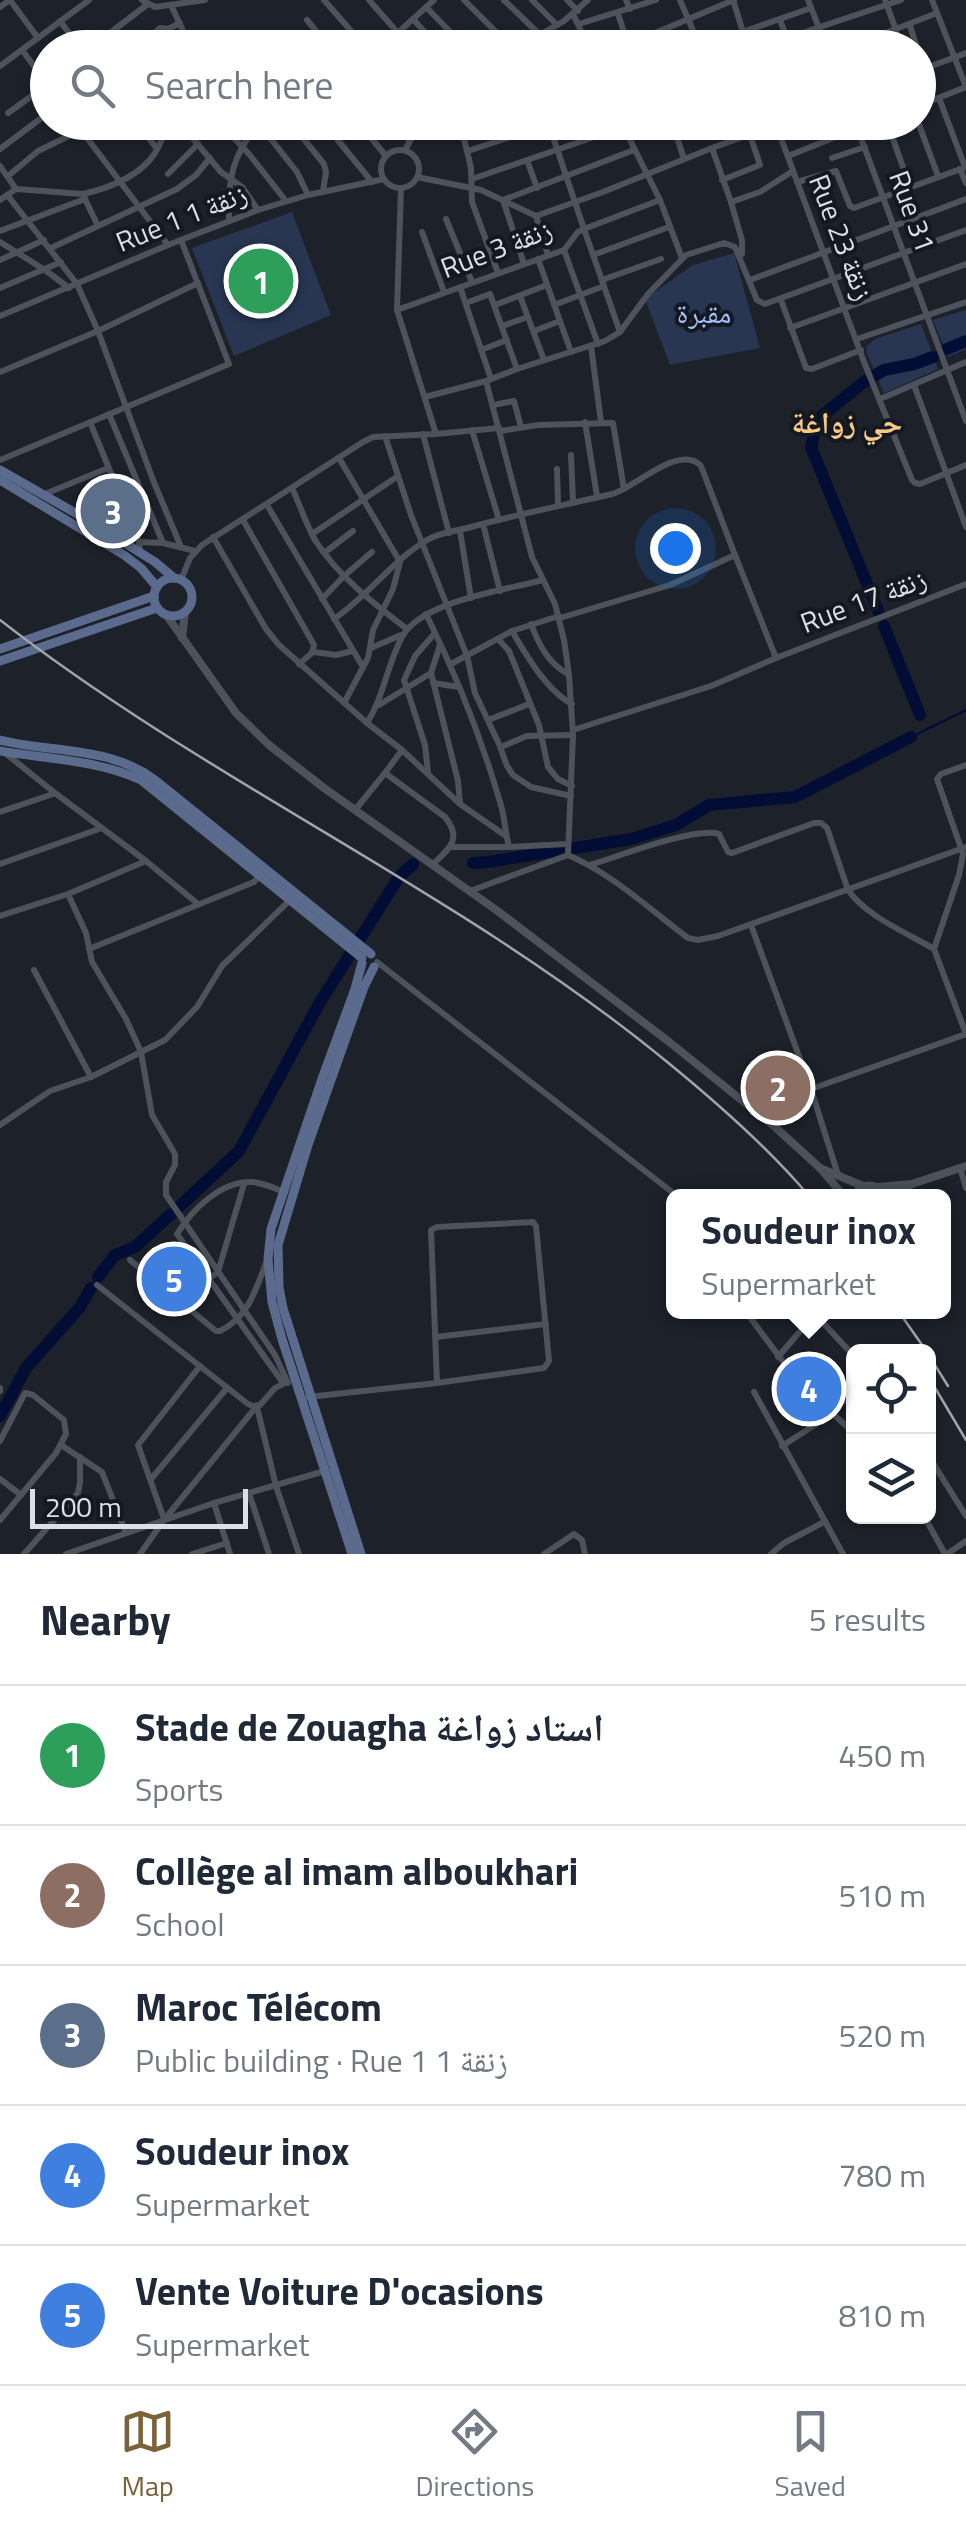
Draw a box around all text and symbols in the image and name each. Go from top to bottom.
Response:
search box [30,30,936,140]
text: Search here [145,56,333,114]
icon: search [65,58,120,113]
street label: Rue 31 [878,164,948,258]
street label: Rue 23 زنقة [798,168,886,306]
street label: Rue 1 زنقة 1 [109,171,253,263]
street label: Rue 3 زنقة [434,207,558,289]
pin: 1 [228,244,294,318]
park label: مقبرة [677,291,731,334]
district label: حي زواغة [792,399,903,446]
pin: 3 [80,474,146,548]
your location [650,523,701,574]
street label: Rue 17 زنقة [794,556,932,644]
pin: 2 [746,1050,810,1126]
popup [666,1189,951,1319]
text: Soudeur inox [701,1201,916,1259]
pin: 5 [142,1242,206,1316]
text: Supermarket [701,1259,876,1307]
map controls [846,1344,936,1524]
button: locate [846,1344,936,1434]
pin: 4 [776,1352,842,1426]
button: layers [846,1434,936,1524]
scale bar [30,1484,248,1528]
text: 200 m [45,1485,122,1528]
text: Nearby [40,1587,171,1651]
text: 5 results [809,1595,926,1643]
text: Stade de Zouagha استاد زواغة [135,1698,604,1756]
text: 1 [64,1731,81,1779]
text: 450 m [838,1731,926,1779]
text: Sports [135,1765,223,1813]
text: Collège al imam alboukhari [135,1842,578,1900]
text: 2 [64,1871,81,1919]
text: 510 m [838,1871,926,1919]
text: School [135,1900,225,1948]
text: Maroc Télécom [135,1978,382,2036]
text: 3 [64,2011,81,2059]
text: 520 m [838,2011,926,2059]
text: Public building · Rue 1 زنقة 1 [135,2036,508,2084]
text: Soudeur inox [135,2122,349,2180]
text: 4 [64,2151,81,2199]
text: 780 m [838,2151,926,2199]
text: Supermarket [135,2180,310,2228]
text: Vente Voiture D'ocasions [135,2262,544,2320]
text: 5 [64,2291,81,2339]
text: 810 m [838,2291,926,2339]
text: Supermarket [135,2320,310,2368]
tab: Map [120,2404,175,2507]
tab: Directions [415,2404,534,2507]
tab: Saved [775,2404,846,2507]

